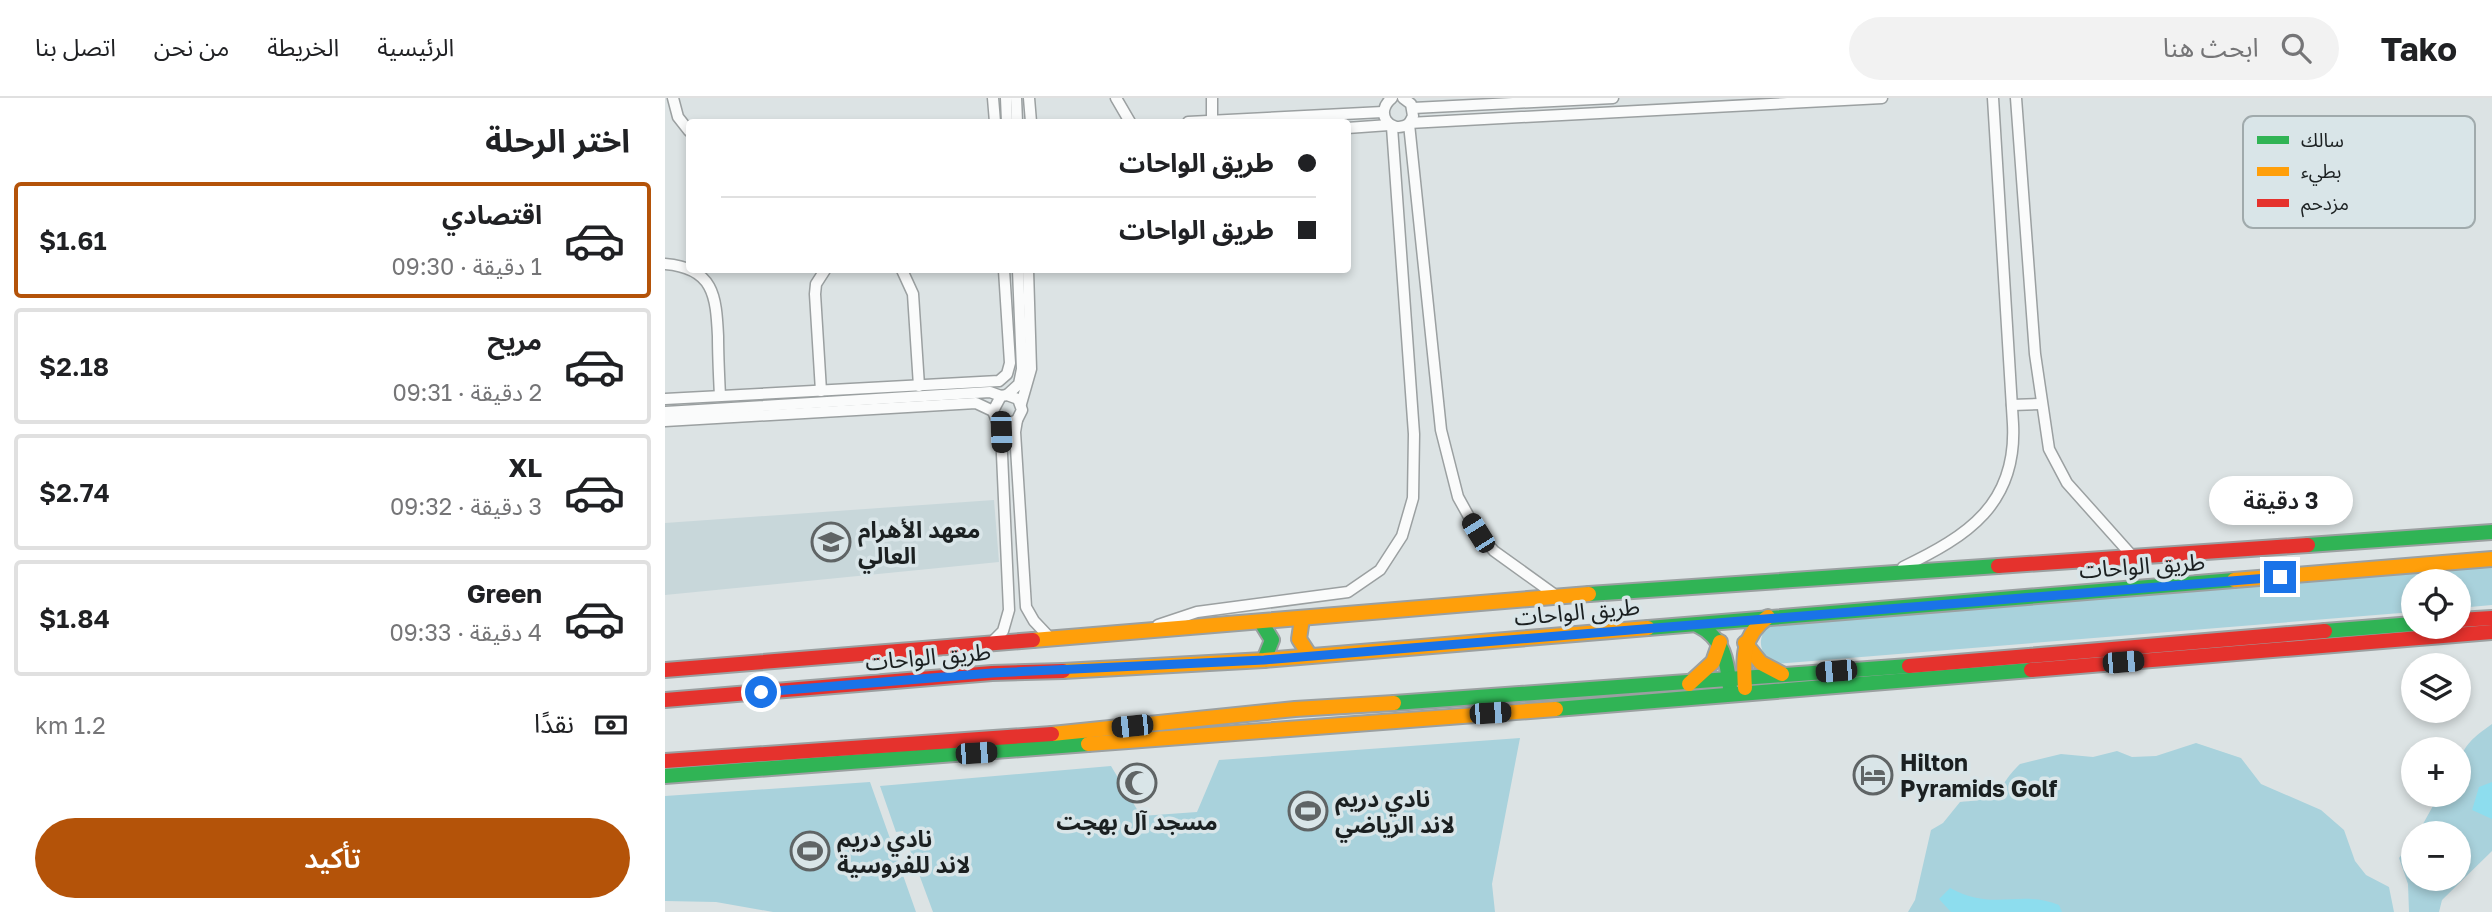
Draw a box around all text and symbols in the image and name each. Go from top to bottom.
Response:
search box [1849,17,2339,80]
icon: search [2277,29,2315,67]
text: Tako [2381,29,2457,68]
text: اتصل بنا [35,32,116,61]
text: من نحن [154,32,229,61]
text: الخريطة [267,32,339,61]
text: الرئيسية [377,32,454,61]
text: ابحث هنا [2163,32,2259,63]
legend [2243,116,2475,228]
text: اختر الرحلة [485,121,630,159]
text: سالك [2301,128,2344,151]
text: طريق الواحات [1119,147,1274,178]
text: بطيء [2301,159,2341,186]
text: مزدحم [2301,191,2349,218]
text: اقتصادي [442,199,542,230]
icon: car [563,209,626,272]
text: طريق الواحات [1119,214,1274,245]
text: $1.61 [39,225,107,256]
text: 1 دقيقة · 09:30 [392,252,542,280]
text: مريح [487,325,542,356]
icon: car [563,335,626,398]
text: $2.18 [39,351,109,382]
text: 2 دقيقة · 09:31 [392,378,542,406]
car [990,411,1013,453]
text: XL [508,452,542,483]
icon: car [563,461,626,524]
callout: 3 دقيقة [2208,476,2352,524]
text: $2.74 [39,477,110,508]
text: 3 دقيقة [2243,486,2319,514]
text: 3 دقيقة · 09:32 [390,492,542,520]
car [1458,510,1499,556]
place label: معهد الأهرام العالي [858,515,980,574]
school or university icon: معهد الأهرام العالي [810,521,852,563]
street label: طريق الواحات [2078,547,2206,584]
route end [2264,561,2296,593]
map controls [2401,569,2471,891]
button: locate [2401,569,2471,639]
text: Green [467,578,542,609]
icon: car [563,587,626,650]
street label: طريق الواحات [1513,592,1641,631]
text: $1.84 [39,603,110,634]
text: 4 دقيقة · 09:33 [389,618,542,646]
street label: طريق الواحات [864,637,992,676]
car [2102,650,2145,674]
button: layers [2401,653,2471,723]
car [1815,659,1858,683]
route start [745,676,777,708]
car [1469,701,1512,725]
icon: cash [592,706,630,744]
text: نقدًا [534,708,574,739]
text: 1.2 km [35,711,106,739]
car [1111,713,1154,739]
button: + [2401,737,2471,807]
car [955,741,998,765]
place label: Hilton Pyramids Golf [1900,748,2058,802]
hotel icon: Hilton Pyramids Golf [1852,754,1894,796]
mosque icon: مسجد آل بهجت [1116,762,1158,804]
place label: نادي دريم لاند الرياضي [1335,784,1455,843]
sports icon: نادي دريم لاند الرياضي [1287,790,1329,832]
place label: مسجد آل بهجت [1056,807,1218,836]
button: تأكيد [35,818,630,898]
button: − [2401,821,2471,891]
place label: نادي دريم لاند للفروسية [837,824,970,879]
sports icon: نادي دريم لاند للفروسية [789,830,831,872]

